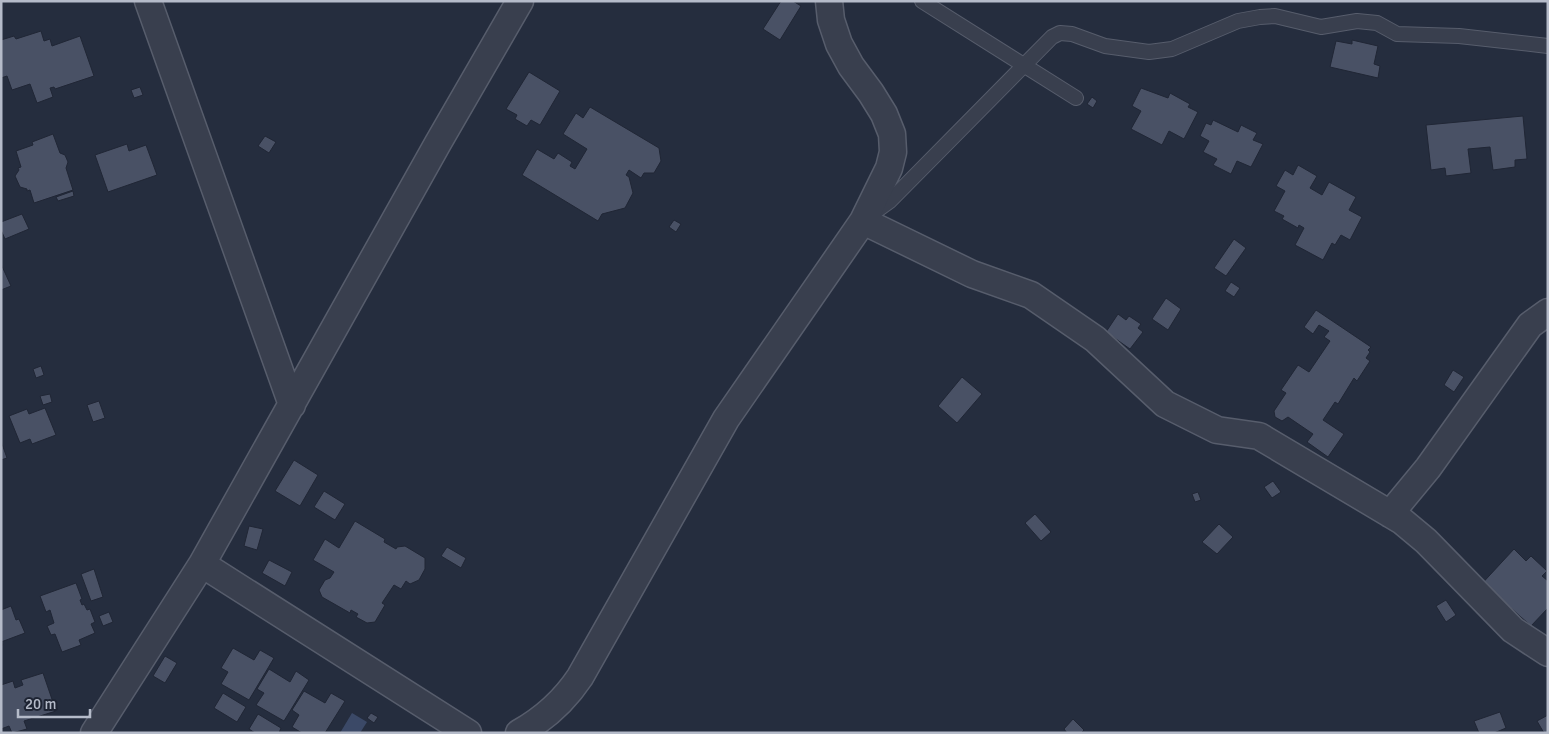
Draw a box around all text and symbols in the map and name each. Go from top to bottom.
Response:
scale bar [18,686,90,718]
text: 20 m [25,695,56,713]

